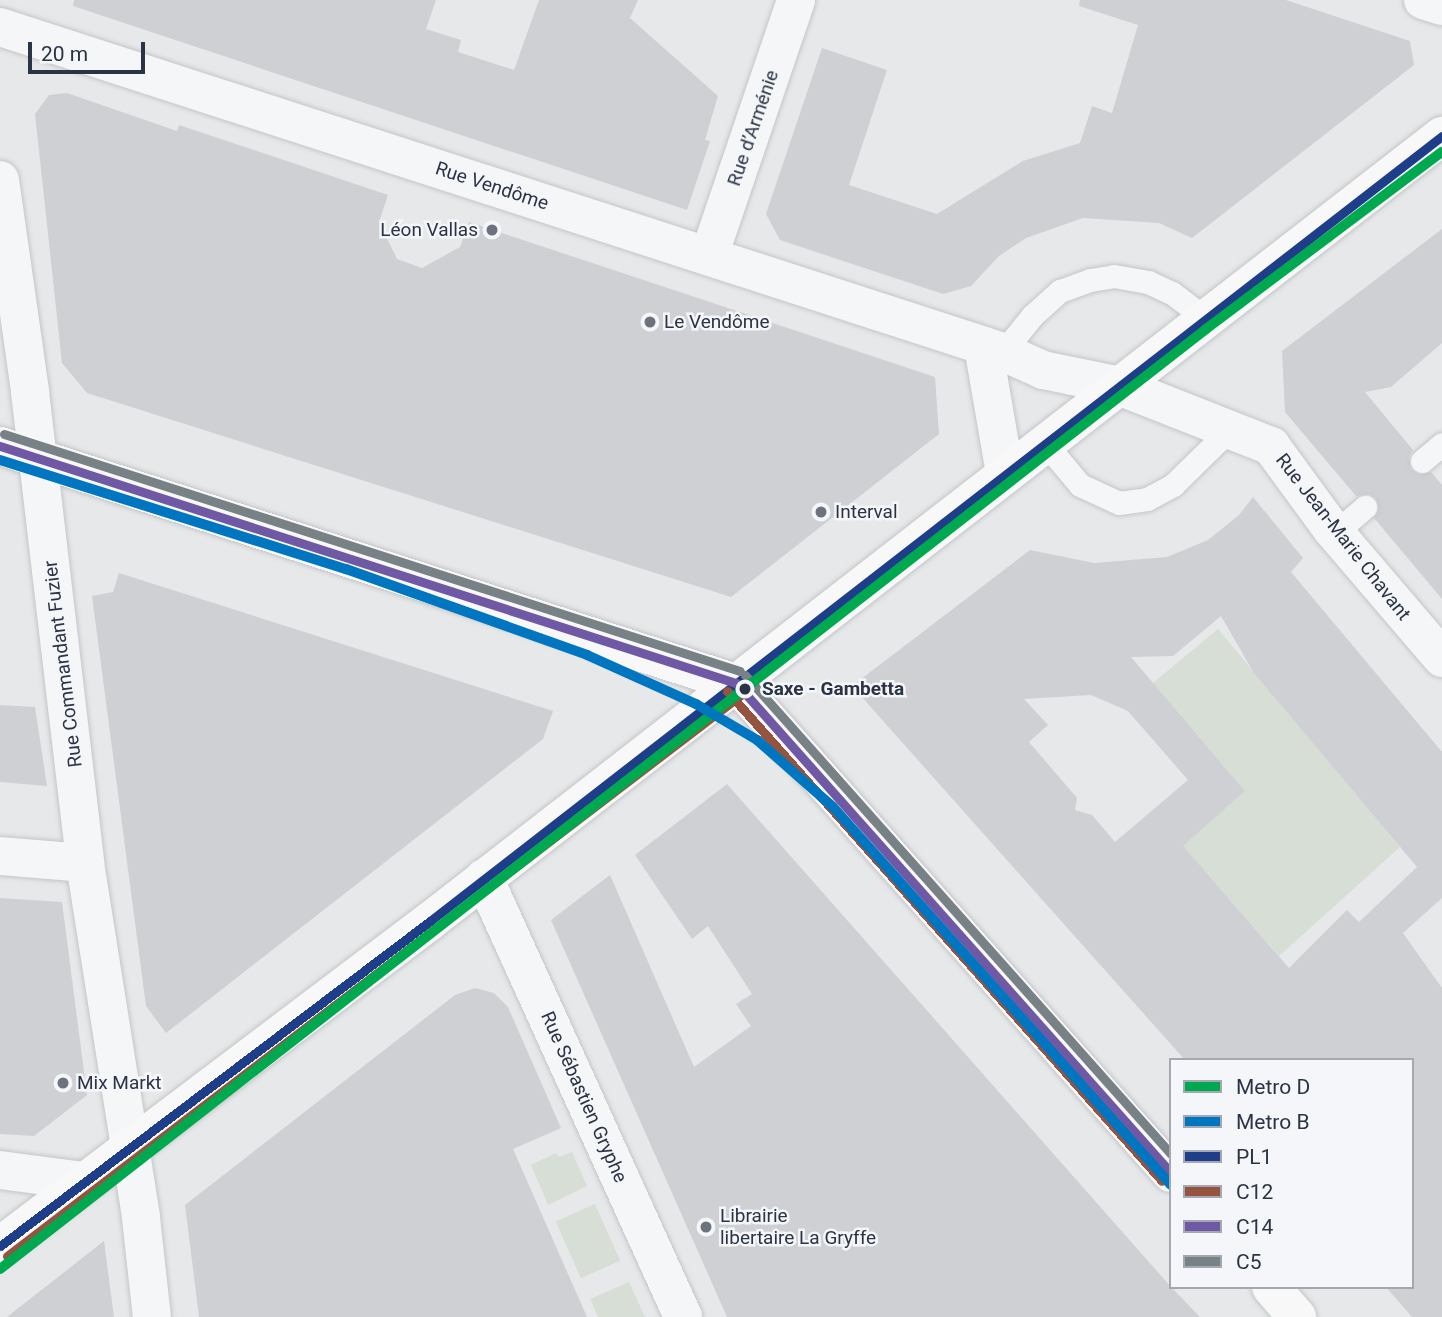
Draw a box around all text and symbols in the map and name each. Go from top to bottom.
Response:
scale bar [32,28,149,72]
text: 20 m [41,42,88,66]
street label: Rue d’Arménie [723,67,783,189]
street label: Rue Vendôme [433,157,551,215]
place label: Léon Vallas [380,219,478,241]
marker: Léon Vallas [484,222,500,238]
place label: Le Vendôme [664,311,770,333]
marker: Le Vendôme [642,314,658,330]
street label: Rue Jean-Marie Chavant [1271,449,1415,625]
place label: Interval [835,501,898,523]
marker: Interval [813,504,829,520]
street label: Rue Commandant Fuzier [39,559,87,769]
marker: Saxe - Gambetta [734,678,756,700]
place label: Saxe - Gambetta [762,678,904,700]
street label: Rue Sébastien Gryphe [536,1008,632,1186]
legend [1169,1058,1414,1289]
place label: Mix Markt [77,1072,162,1094]
marker: Mix Markt [55,1075,71,1091]
text: Metro D [1236,1075,1310,1099]
text: Metro B [1236,1110,1310,1134]
text: PL1 [1236,1145,1272,1169]
text: C12 [1236,1180,1273,1204]
place label: Librairie libertaire La Gryffe [720,1205,876,1249]
text: C14 [1236,1215,1273,1239]
marker: Librairie libertaire La Gryffe [698,1219,714,1235]
text: C5 [1236,1250,1261,1274]

